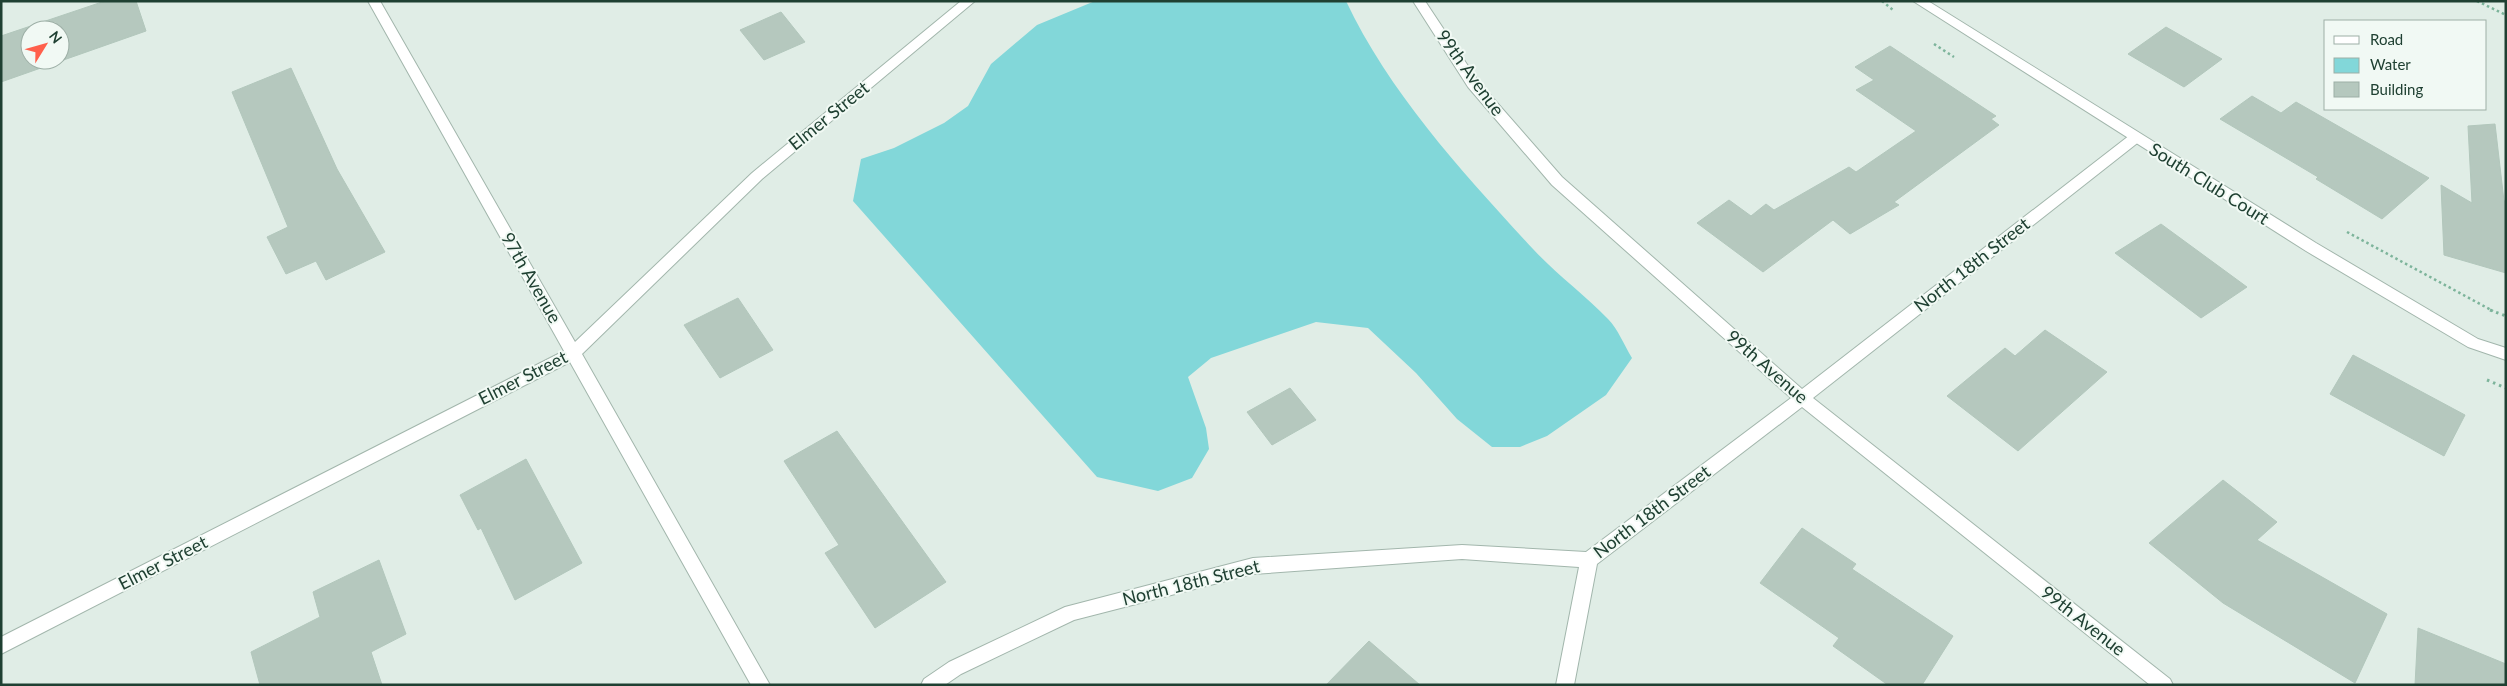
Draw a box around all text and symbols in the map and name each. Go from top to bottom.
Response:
north arrow [20,20,70,70]
legend [2324,20,2487,110]
street label: 99th Avenue [1432,25,1509,120]
text: N [46,27,66,46]
text: Road [2370,30,2403,48]
text: Water [2370,55,2411,73]
street label: Elmer Street [784,76,873,154]
text: Building [2370,80,2423,98]
street label: South Club Court [2146,137,2274,229]
street label: North 18th Street [1909,212,2034,316]
street label: 97th Avenue [497,228,567,327]
street label: 99th Avenue [1722,325,1813,408]
street label: Elmer Street [474,345,571,409]
street label: North 18th Street [1589,460,1715,562]
street label: Elmer Street [114,530,211,594]
street label: North 18th Street [1120,554,1262,610]
street label: 99th Avenue [2037,580,2130,660]

